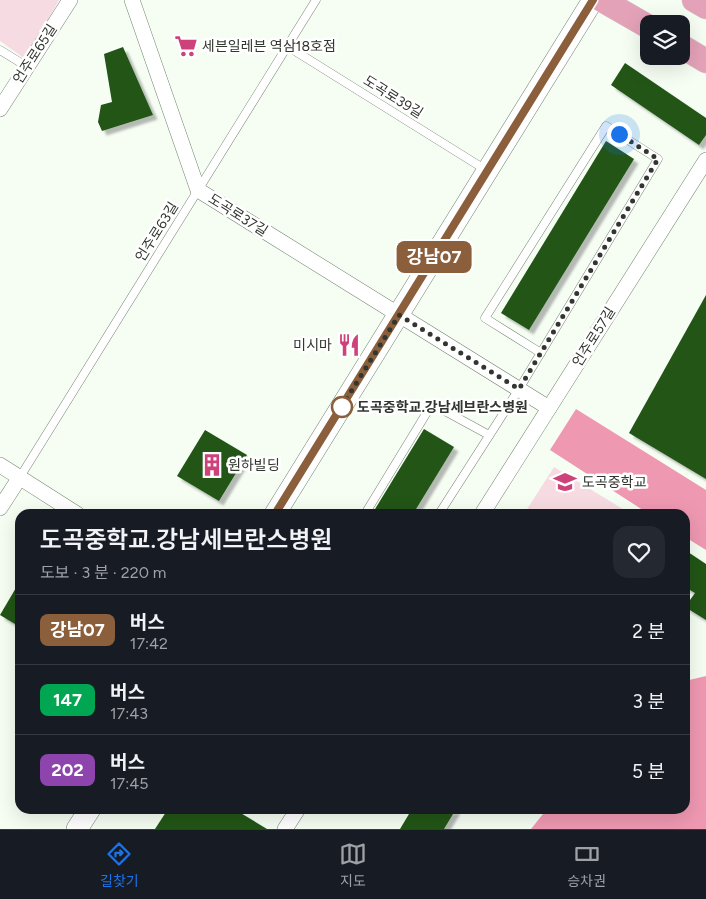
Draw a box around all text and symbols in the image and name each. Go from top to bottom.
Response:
map controls [640,15,690,65]
button: layers [640,15,690,65]
street label: 언주로65길 [9,21,61,87]
supermarket icon: 세븐일레븐 역삼18호점 [173,33,199,59]
place label: 세븐일레븐 역삼18호점 [202,38,336,55]
street label: 도곡로39길 [360,72,426,122]
your location [607,122,632,147]
street label: 도곡로37길 [205,190,271,240]
street label: 언주로63길 [132,199,182,265]
line badge: 강남07 [399,241,469,273]
text: 강남07 [407,246,461,268]
street label: 언주로57길 [569,304,619,370]
restaurant icon: 미시마 [336,332,362,358]
place label: 미시마 [293,337,332,354]
marker: 도곡중학교.강남세브란스병원 [331,396,353,418]
place label: 도곡중학교.강남세브란스병원 [357,399,528,416]
building icon: 원하빌딩 [199,452,225,478]
place label: 원하빌딩 [228,457,280,474]
school or university icon: 도곡중학교 [552,469,578,495]
place label: 도곡중학교 [582,474,647,491]
text: 도곡중학교.강남세브란스병원 [40,525,333,554]
button: heart [613,526,665,578]
text: 도보 · 3 분 · 220 m [40,563,166,582]
text: 버스 [130,611,165,634]
text: 강남07 [50,619,105,641]
text: 2 분 [632,620,665,643]
text: 17:42 [130,634,168,653]
text: 버스 [110,681,145,704]
text: 147 [53,689,82,711]
text: 3 분 [632,690,665,713]
text: 17:43 [110,704,148,723]
text: 버스 [110,751,145,774]
text: 202 [51,759,84,781]
text: 5 분 [632,760,665,783]
text: 17:45 [110,774,148,793]
tab: 길찾기 [100,840,139,890]
tab: 지도 [339,840,367,890]
tab: 승차권 [567,840,606,890]

